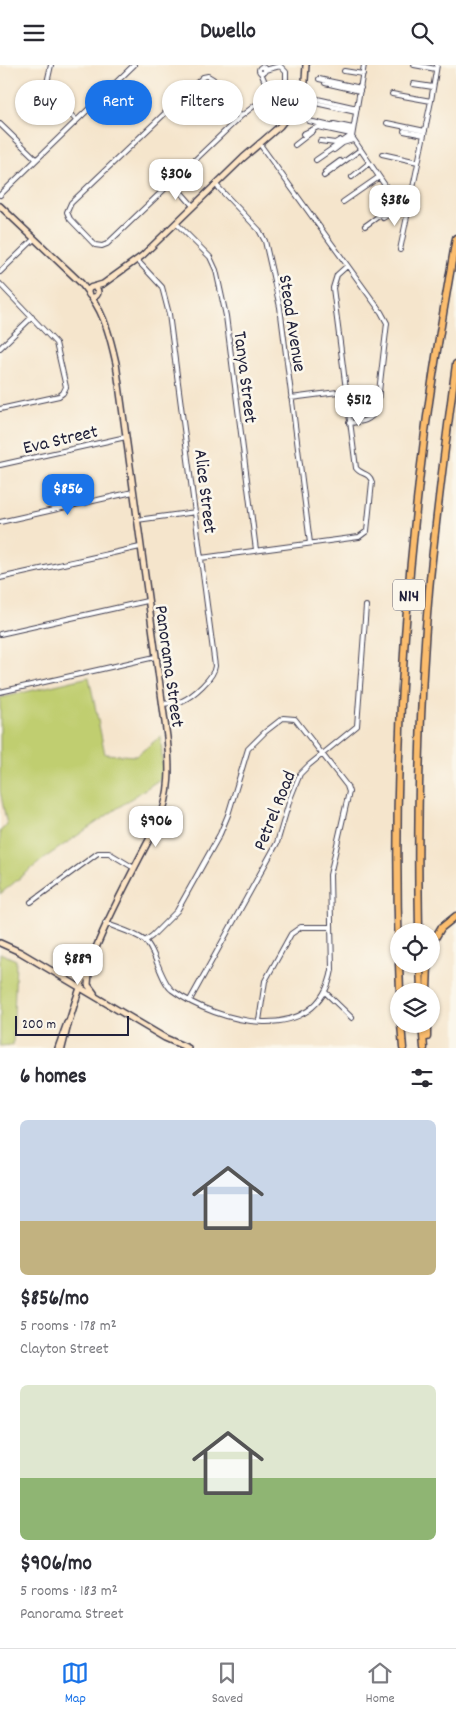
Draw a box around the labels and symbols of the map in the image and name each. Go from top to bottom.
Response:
pin: $306 [146,159,206,201]
pin: $386 [365,185,425,227]
street label: Stead Avenue [270,273,312,374]
street label: Tanya Street [224,330,263,425]
pin: $512 [329,385,389,427]
street label: Eva Street [21,420,101,463]
street label: Alice Street [185,448,222,535]
pin: $856 [38,473,98,516]
road number: N14 [393,579,425,611]
street label: Panorama Street [146,604,189,729]
street label: Petrel Road [248,767,304,855]
pin: $906 [126,805,186,848]
pin: $889 [48,943,108,986]
scale bar [15,1013,129,1036]

